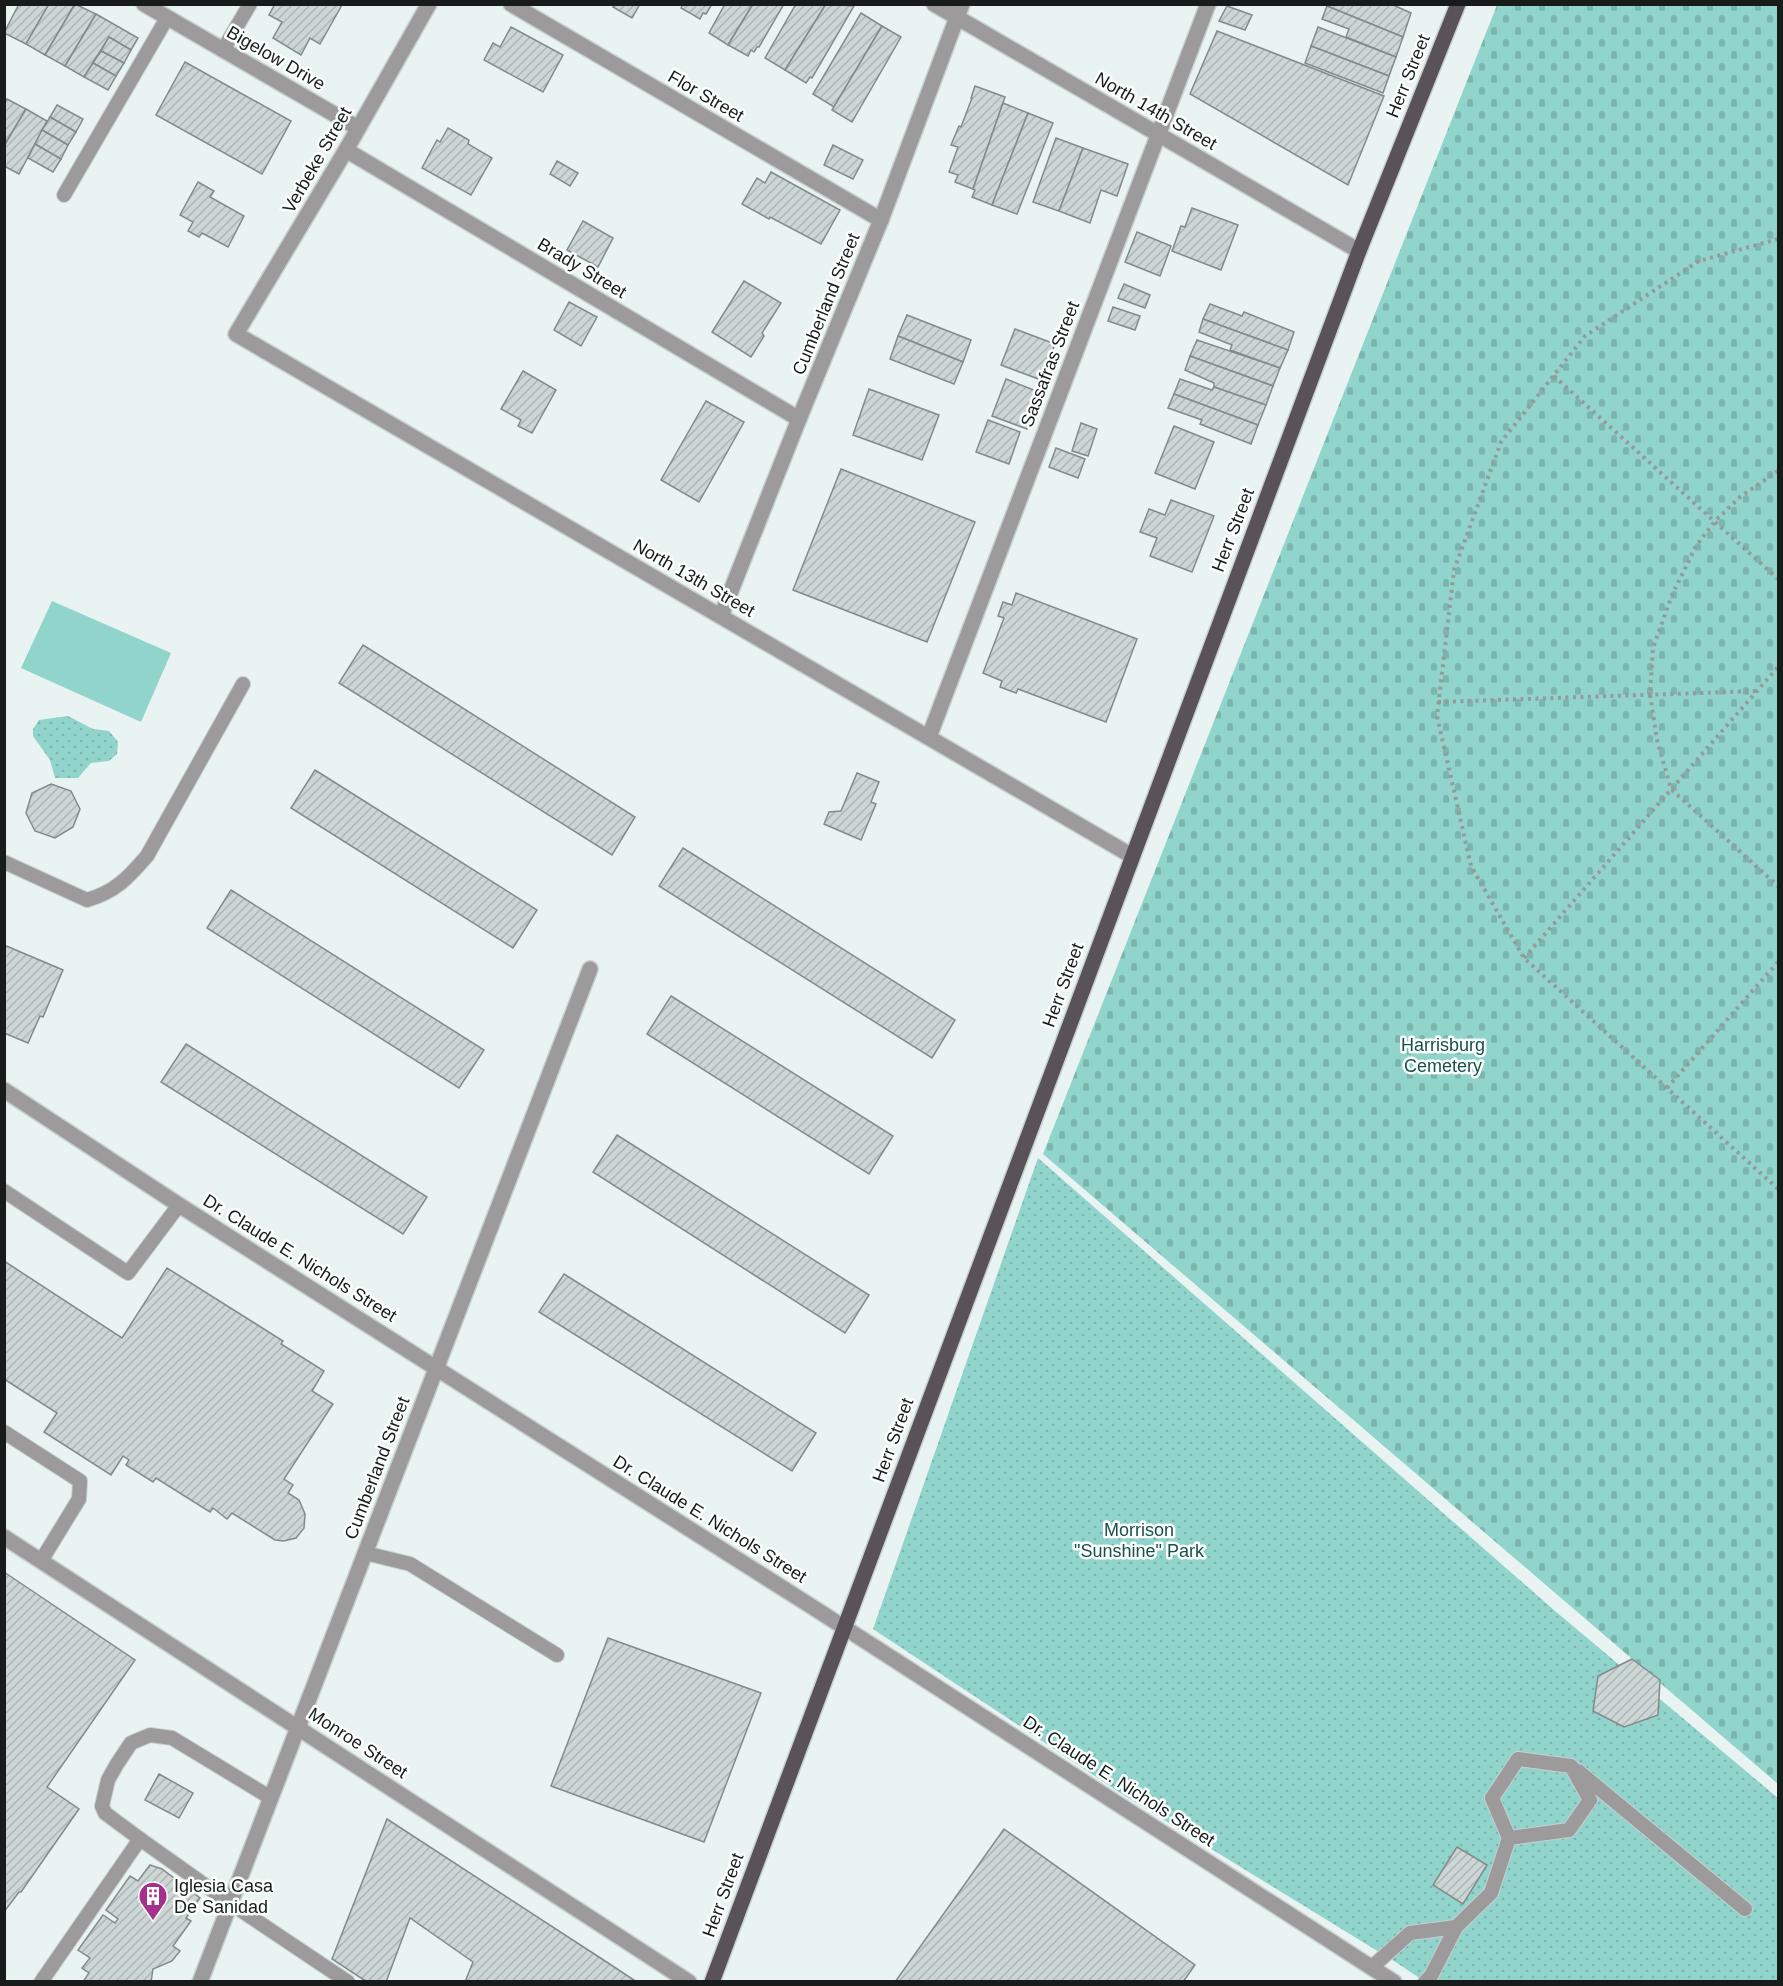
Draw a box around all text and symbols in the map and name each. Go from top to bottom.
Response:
street label: Bigelow Drive [223,22,329,94]
street label: Herr Street [1382,31,1434,121]
street label: Flor Street [665,66,747,126]
street label: North 14th Street [1092,68,1220,154]
street label: Verbeke Street [279,103,355,217]
street label: Cumberland Street [788,230,864,378]
street label: Brady Street [534,234,630,302]
street label: Sassafras Street [1017,298,1083,430]
street label: Herr Street [1208,485,1258,575]
street label: North 13th Street [630,535,758,621]
street label: Herr Street [1039,940,1087,1030]
park label: Harrisburg Cemetery [1401,1035,1485,1076]
street label: Dr. Claude E. Nichols Street [200,1190,400,1326]
street label: Cumberland Street [341,1394,413,1542]
street label: Herr Street [869,1395,917,1485]
street label: Dr. Claude E. Nichols Street [610,1451,810,1587]
park label: Morrison "Sunshine" Park [1074,1520,1205,1561]
street label: Monroe Street [305,1704,411,1782]
street label: Dr. Claude E. Nichols Street [1020,1712,1218,1850]
street label: Herr Street [699,1850,747,1940]
place label: Iglesia Casa De Sanidad [174,1876,274,1917]
building icon: Iglesia Casa De Sanidad [137,1880,169,1922]

